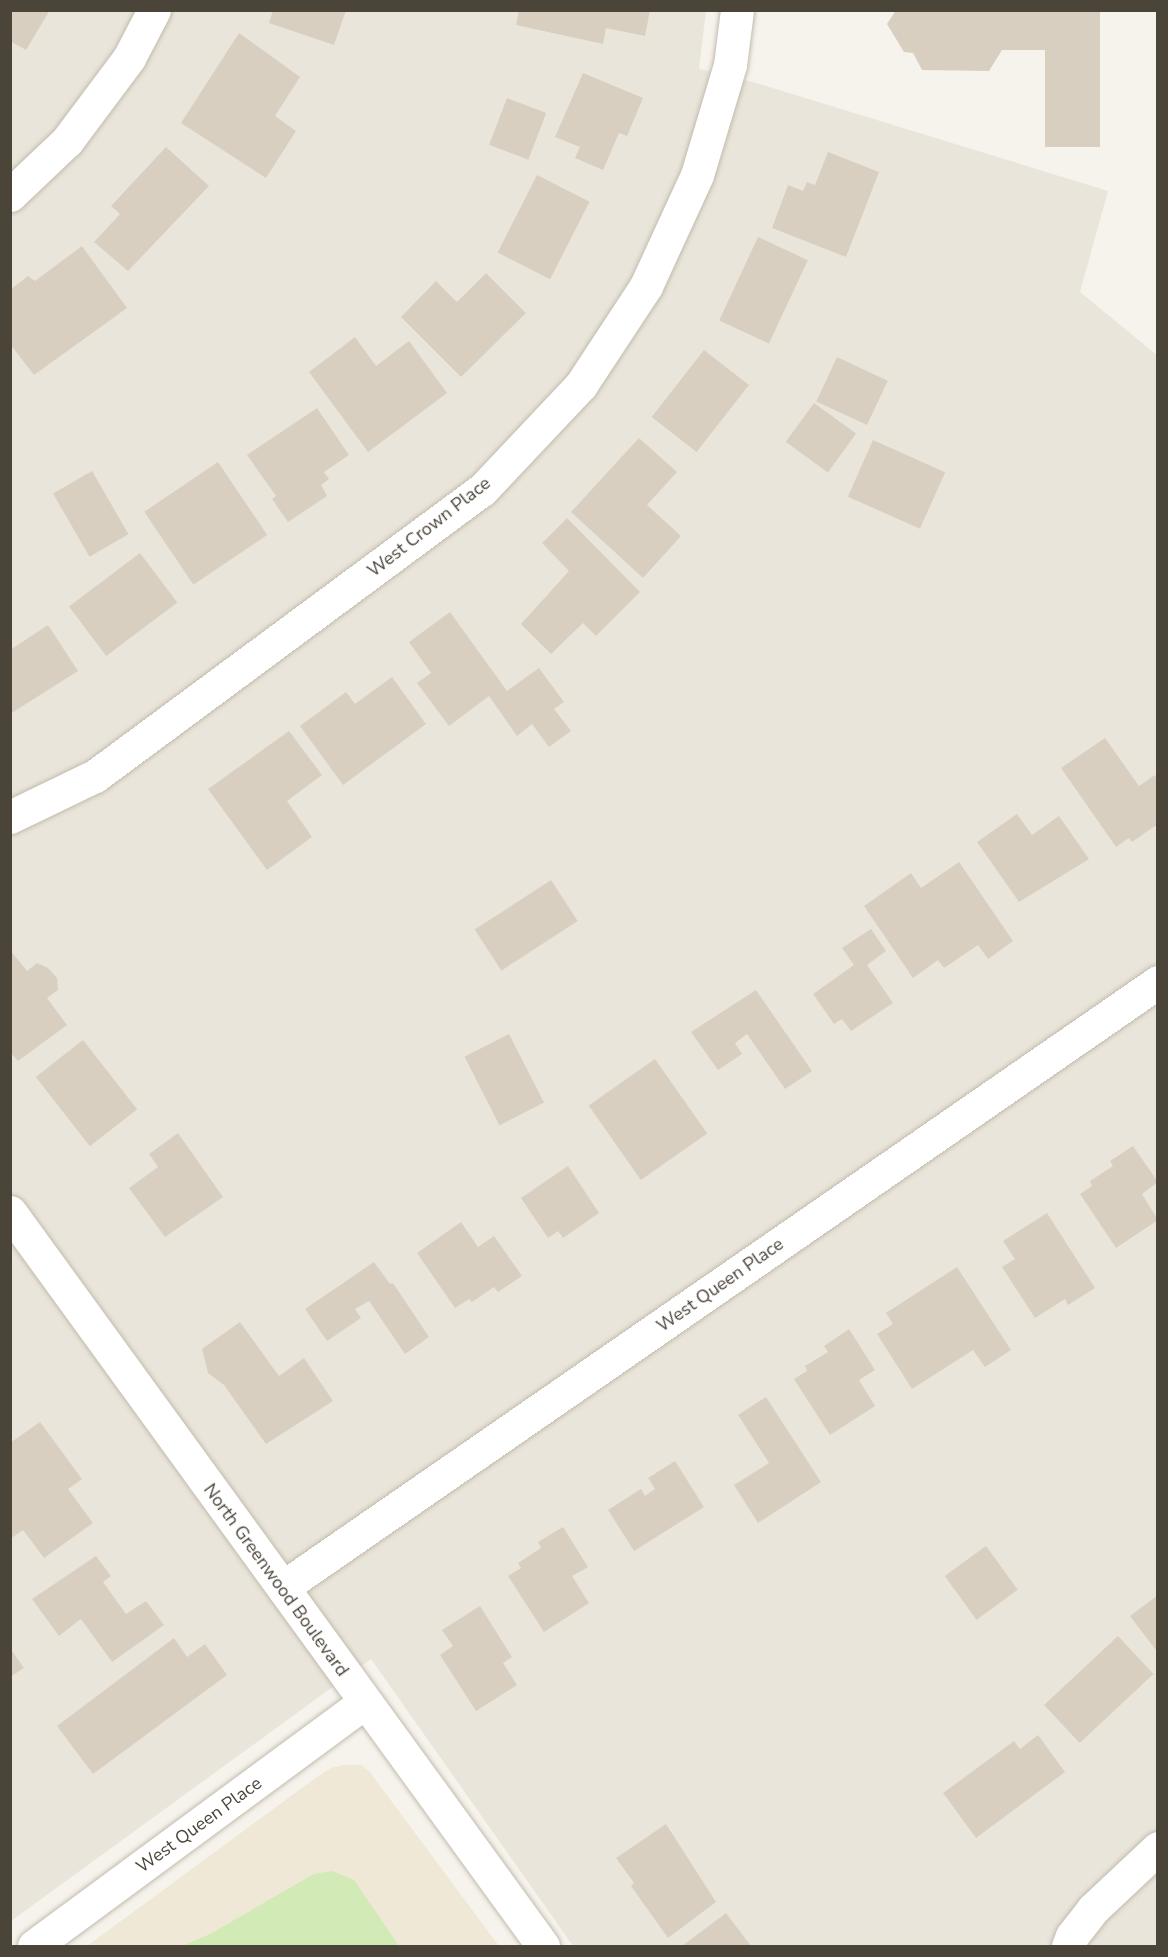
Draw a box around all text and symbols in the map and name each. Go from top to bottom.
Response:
street label: West Crown Place [363,472,495,582]
street label: West Queen Place [652,1233,788,1337]
street label: North Greenwood Boulevard [199,1480,353,1680]
street label: West Queen Place [132,1772,266,1878]

